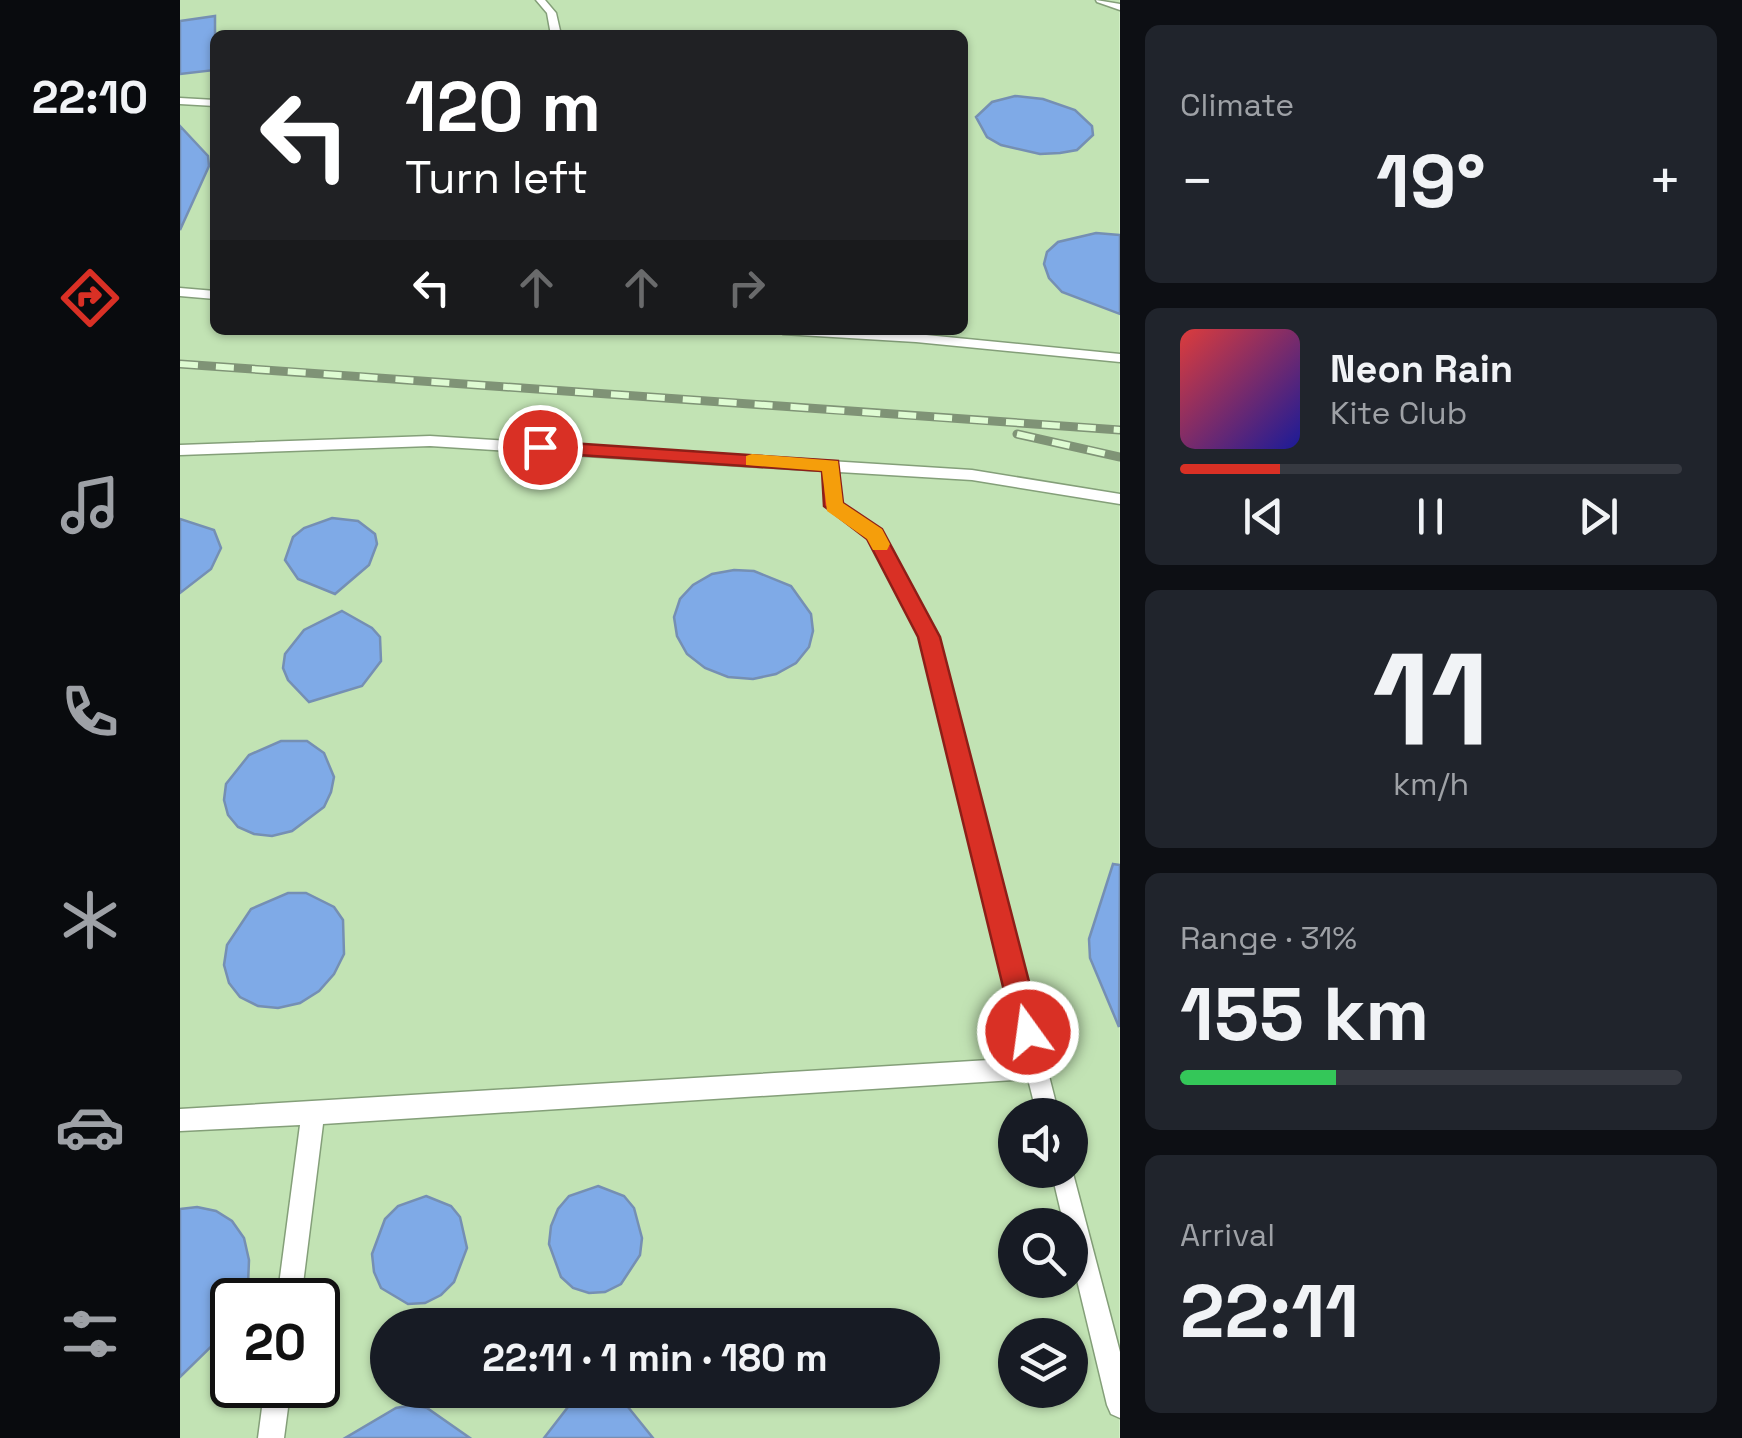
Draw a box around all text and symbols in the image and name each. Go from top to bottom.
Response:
text: 120 m [405,62,601,151]
text: 22:10 [32,69,148,126]
icon: left [240,70,370,200]
text: Climate [1180,85,1294,125]
text: 19° [1376,133,1486,229]
text: − [1180,146,1214,216]
text: + [1648,146,1682,216]
text: Turn left [405,149,588,206]
icon: left [404,260,459,315]
icon: ahead [509,260,564,315]
icon: ahead [614,260,669,315]
icon: right [719,260,774,315]
icon: directions [55,263,125,333]
text: Neon Rain [1330,345,1513,393]
text: Kite Club [1330,393,1467,433]
pin [498,405,583,490]
icon: arrive [513,420,568,475]
icon: music [55,470,125,540]
icon: previous [1236,489,1291,544]
icon: pause [1403,489,1458,544]
icon: next [1571,489,1626,544]
text: 11 [1372,616,1490,782]
icon: phone [55,677,125,747]
text: km/h [1393,764,1469,804]
icon: climate [55,885,125,955]
text: Range · 31% [1180,918,1357,958]
text: 155 km [1180,966,1429,1062]
position arrow [976,980,1080,1084]
icon: car [55,1092,125,1162]
map controls [998,1098,1088,1408]
button: sound [998,1098,1088,1188]
button: search [998,1208,1088,1298]
text: Arrival [1180,1215,1275,1255]
text: 22:11 [1180,1263,1359,1359]
speed limit sign: 20 [210,1278,340,1408]
icon: filters [55,1299,125,1369]
button: layers [998,1318,1088,1408]
text: 22:11 · 1 min · 180 m [482,1334,828,1382]

